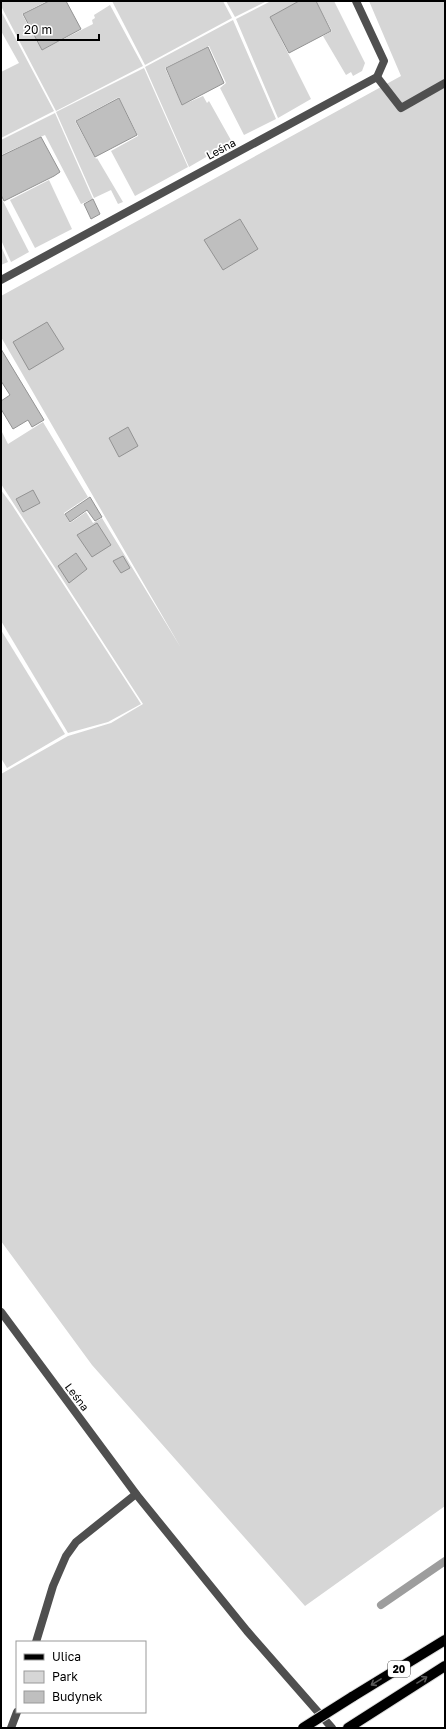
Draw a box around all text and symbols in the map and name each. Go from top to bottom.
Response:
scale bar [18,16,99,42]
text: 20 m [24,22,52,37]
street label: Leśna [204,135,238,162]
street label: Leśna [63,1380,92,1413]
legend [16,1641,146,1713]
text: Ulica [52,1649,81,1664]
road number: 20 [388,1661,410,1677]
text: Park [52,1669,78,1684]
one-way arrow [416,1676,428,1684]
one-way arrow [370,1679,382,1687]
text: Budynek [52,1689,103,1704]

